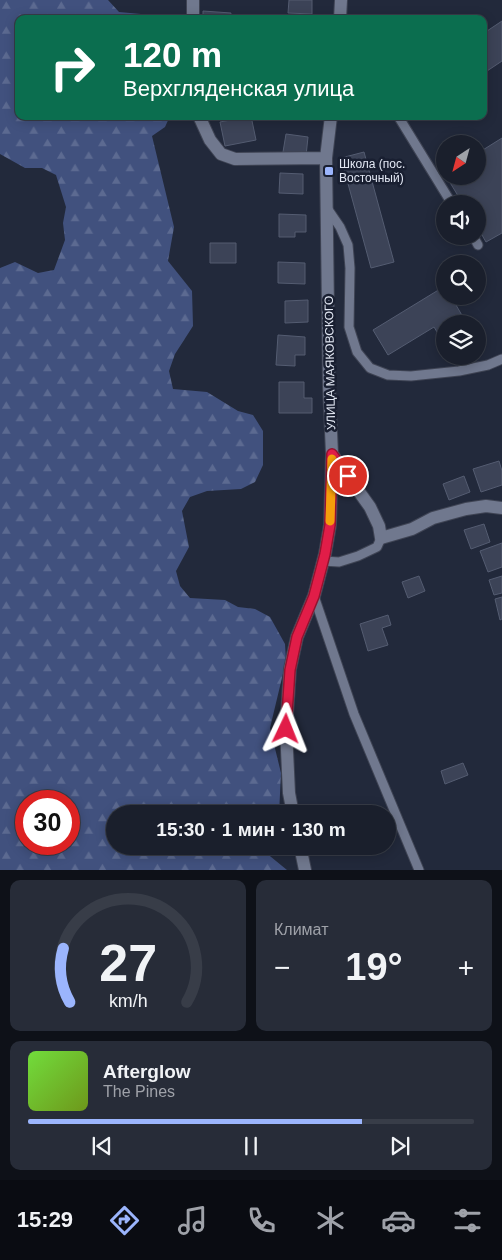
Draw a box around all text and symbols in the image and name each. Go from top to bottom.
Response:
icon: right [40,35,105,100]
text: 120 m [123,35,222,74]
text: Верхгляденская улица [123,76,354,101]
north arrow [436,135,486,185]
map controls [436,135,486,365]
place label: Школа (пос. Восточный) [339,157,405,185]
marker: Школа (пос. Восточный) [323,165,335,177]
button: sound [436,195,486,245]
button: search [436,255,486,305]
street label: УЛИЦА МАЯКОВСКОГО [322,296,338,430]
button: layers [436,315,486,365]
pin [327,455,369,497]
icon: arrive [334,462,362,490]
position arrow [259,702,311,754]
speed limit sign: 30 [15,790,80,855]
text: 15:30 · 1 мин · 130 m [156,819,346,840]
text: Климат [274,921,328,938]
text: 27 [99,934,157,992]
text: 19° [345,946,403,988]
text: − [274,952,290,983]
text: + [458,952,474,983]
text: km/h [109,991,147,1011]
text: Afterglow [103,1061,191,1082]
text: The Pines [103,1083,175,1100]
icon: previous [88,1132,116,1160]
icon: pause [237,1132,265,1160]
icon: next [386,1132,414,1160]
icon: directions [107,1203,142,1238]
icon: music [175,1203,210,1238]
icon: phone [244,1203,279,1238]
icon: climate [313,1203,348,1238]
icon: car [381,1203,416,1238]
icon: filters [450,1203,485,1238]
text: 15:29 [17,1207,73,1232]

